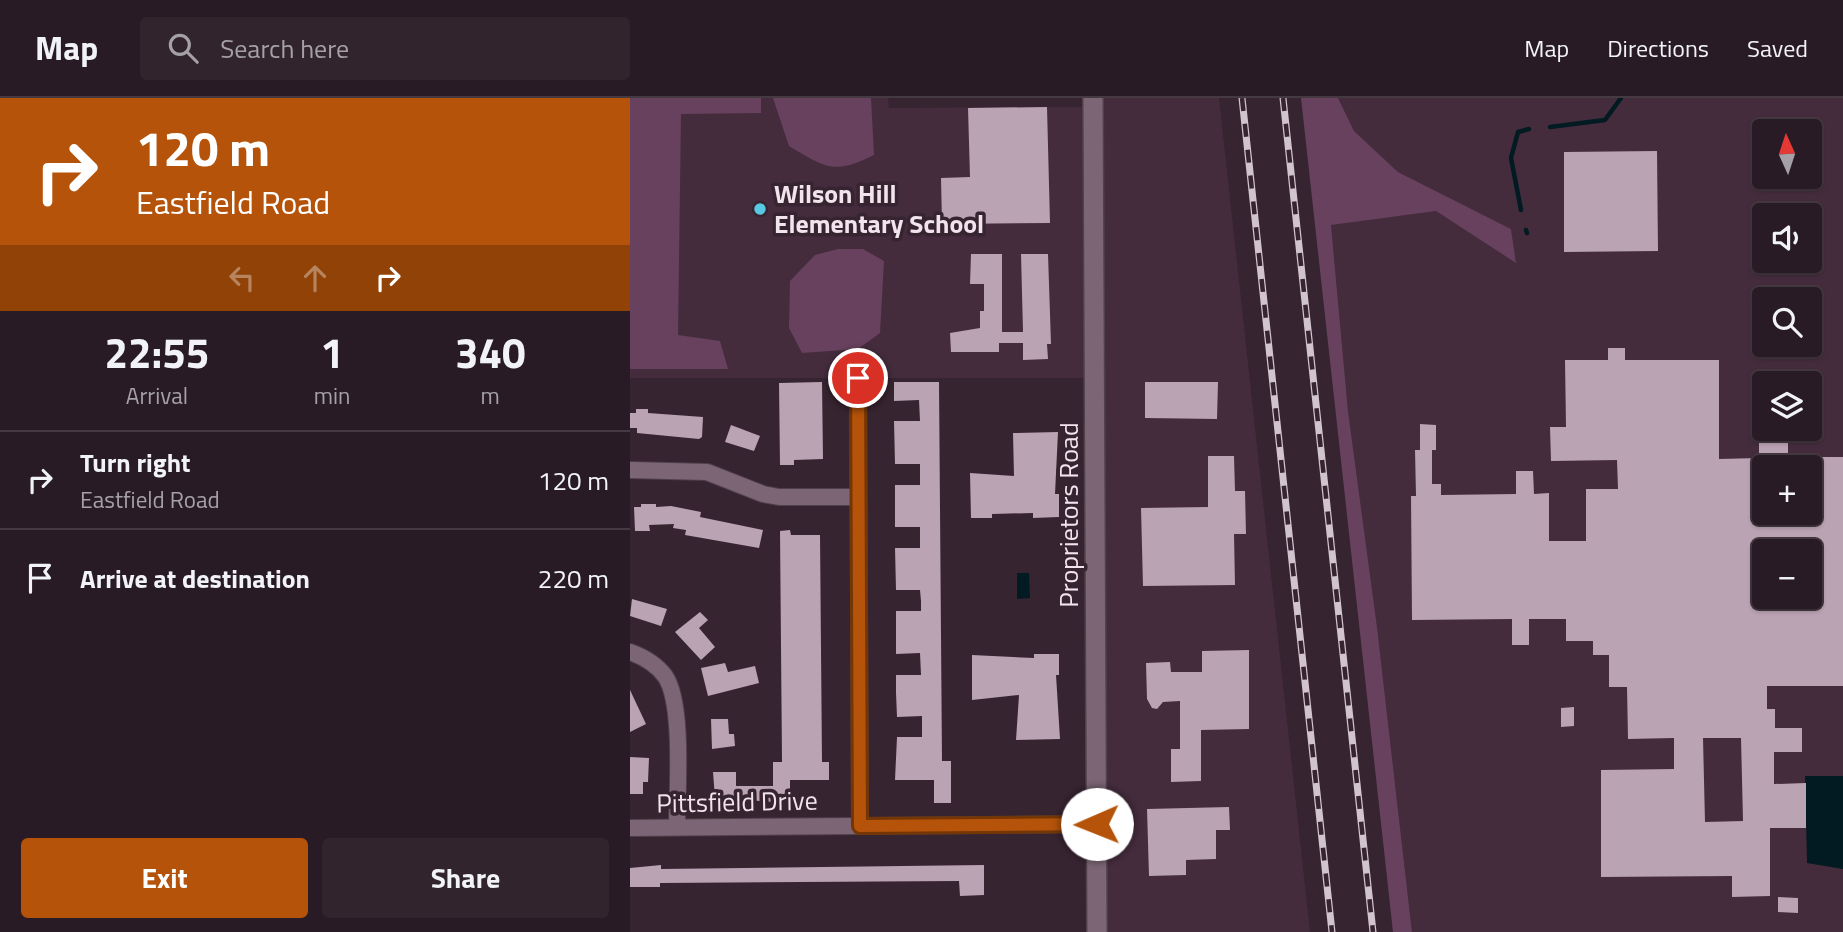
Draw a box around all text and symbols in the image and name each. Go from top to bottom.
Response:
search box [140,17,630,80]
text: Map [35,23,98,73]
icon: search [164,29,202,67]
text: Search here [220,29,349,68]
text: Map [1524,30,1569,66]
text: Directions [1607,30,1709,66]
text: Saved [1747,30,1808,66]
text: 120 m [136,110,270,185]
north arrow [1752,119,1822,189]
map controls [1752,119,1822,609]
icon: right [21,126,112,217]
place label: Wilson Hill Elementary School [774,174,984,243]
text: Eastfield Road [136,178,330,226]
marker: Wilson Hill Elementary School [752,201,768,217]
button: sound [1752,203,1822,273]
icon: left [223,259,261,297]
icon: ahead [296,259,334,297]
icon: right [369,259,407,297]
button: search [1752,287,1822,357]
text: 22:55 [104,320,209,384]
text: 1 [320,320,344,384]
text: 340 [455,320,525,384]
pin [828,348,888,408]
icon: arrive [839,359,877,397]
button: layers [1752,371,1822,441]
text: Arrival [126,378,188,413]
text: min [314,378,350,413]
text: m [481,378,500,413]
street label: Proprietors Road [1049,422,1088,608]
text: Turn right [80,443,191,482]
button: + [1752,455,1822,525]
icon: right [21,461,59,499]
text: 120 m [538,461,609,500]
text: Eastfield Road [80,482,220,517]
button: − [1752,539,1822,609]
icon: arrive [21,559,59,597]
text: Arrive at destination [80,559,310,598]
text: 220 m [538,559,609,598]
street label: Pittsfield Drive [656,781,818,822]
position arrow [1060,787,1134,861]
button: Exit [21,838,308,918]
button: Share [322,838,609,918]

